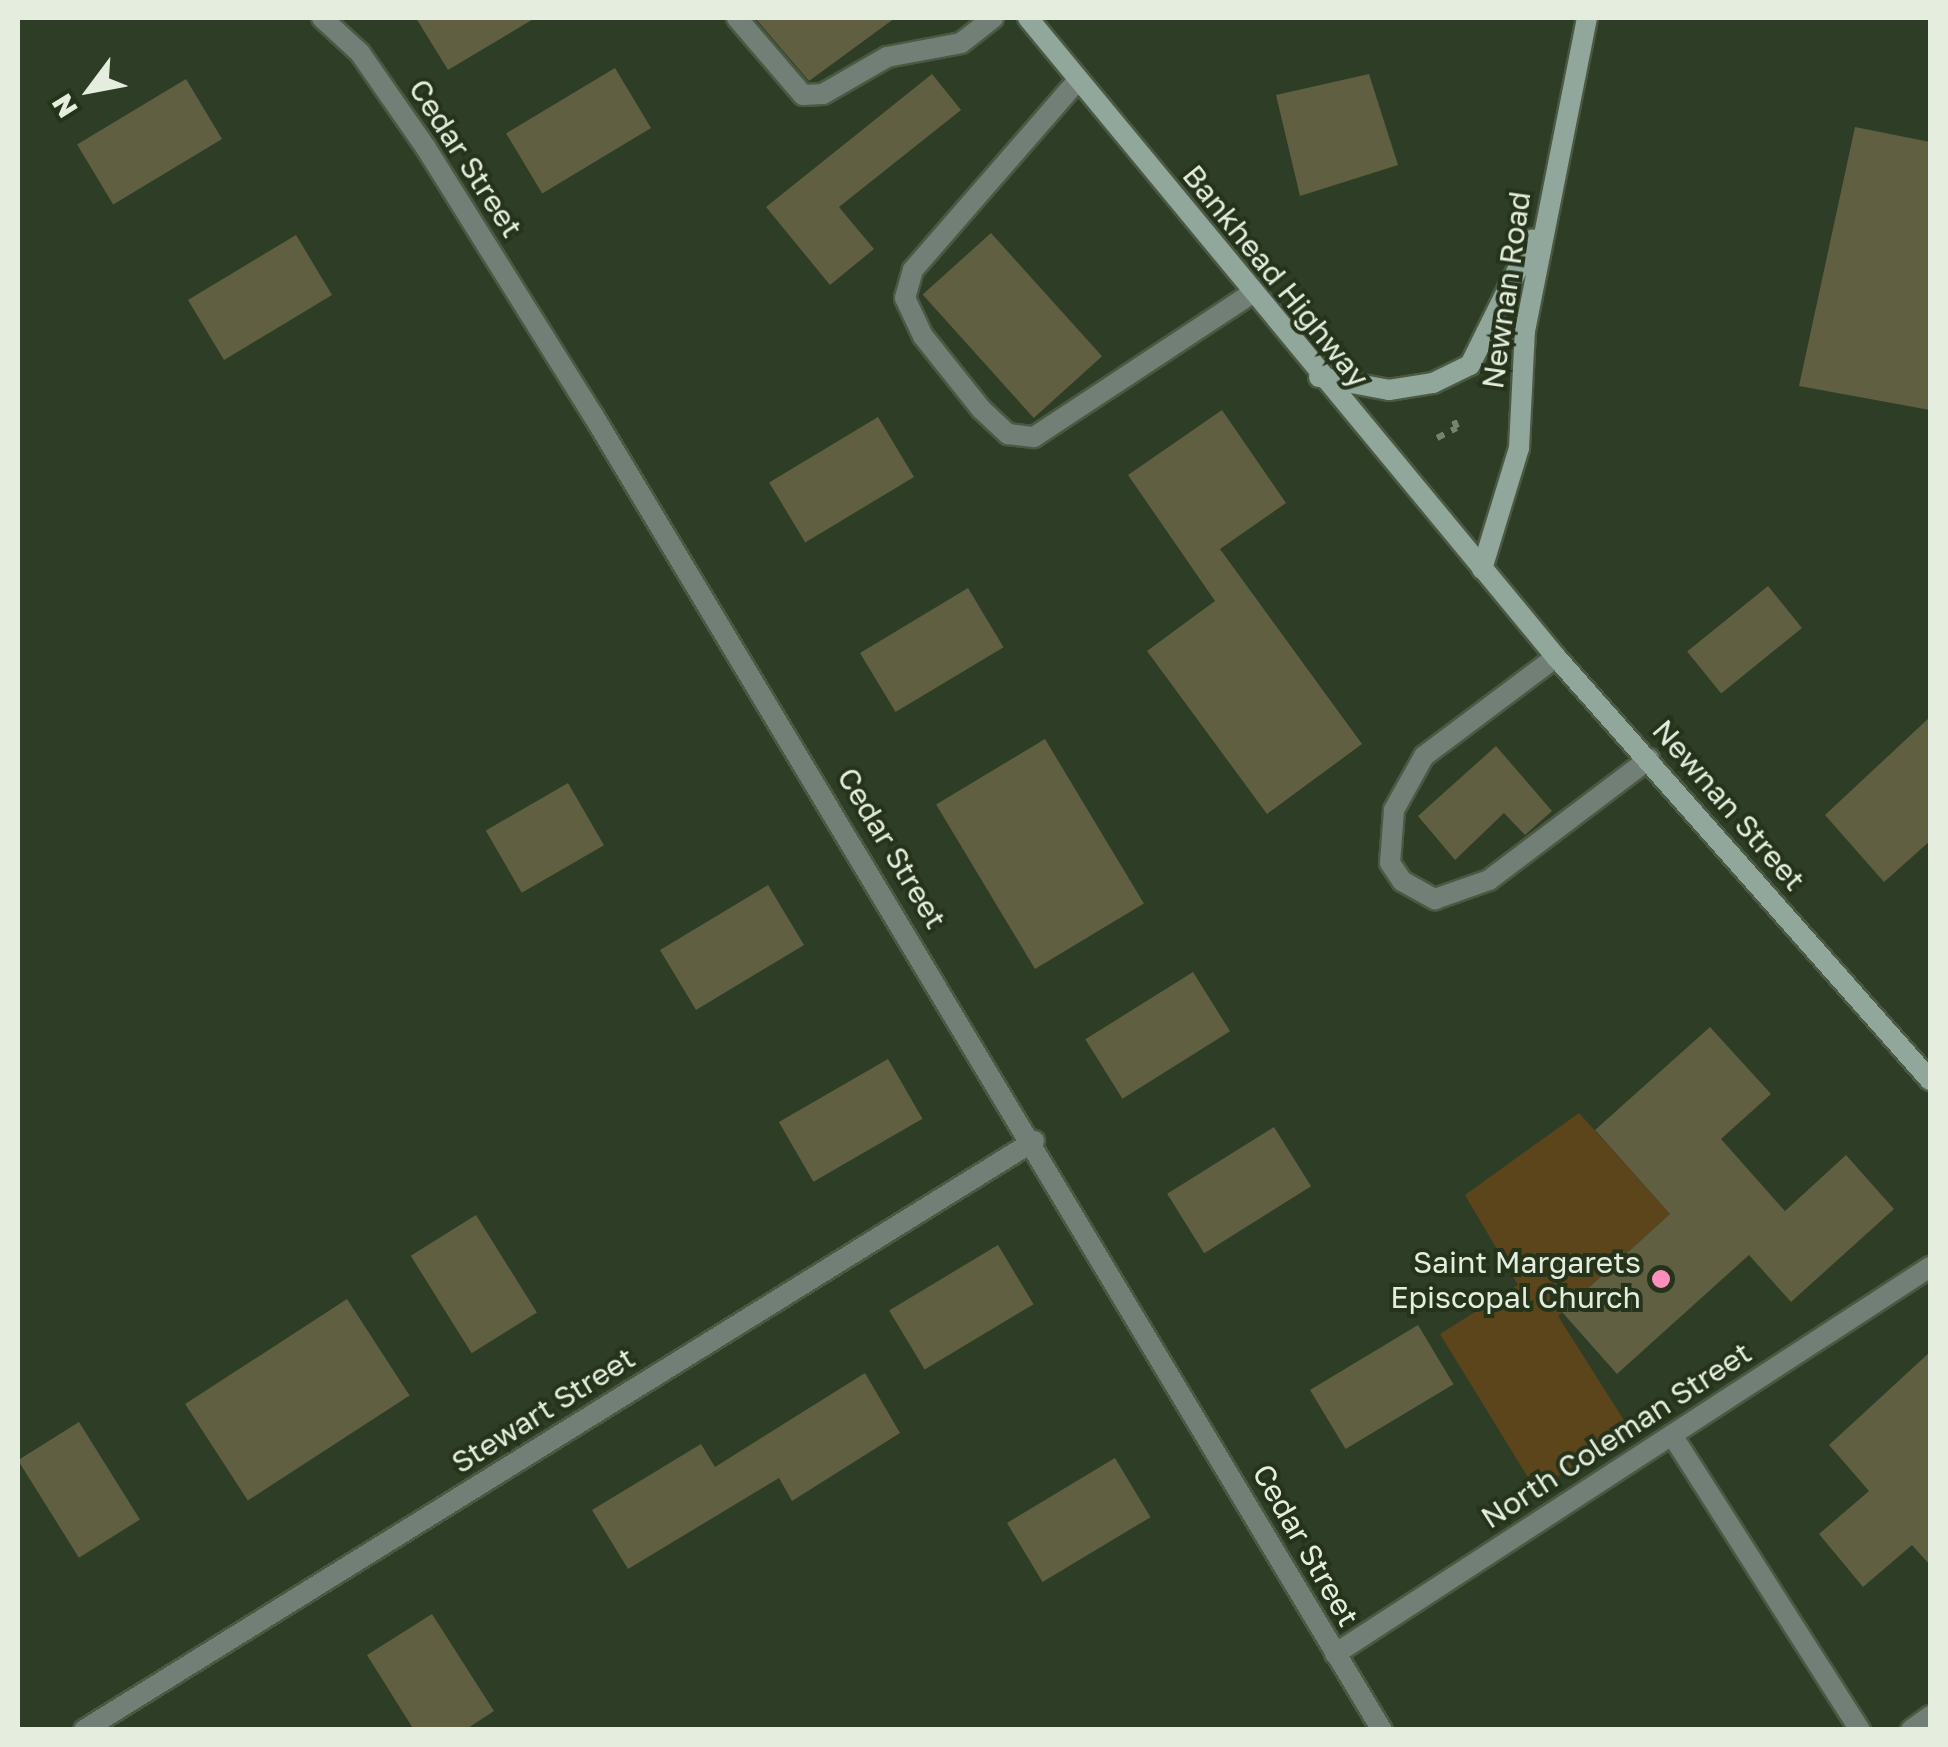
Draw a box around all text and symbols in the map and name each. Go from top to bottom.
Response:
north arrow [40,40,140,140]
street label: Cedar Street [402,72,530,244]
text: N [45,88,84,124]
street label: Bankhead Highway [1175,158,1377,394]
street label: Newnan Road [1474,189,1538,391]
street label: Newnan Street [1645,712,1813,898]
street label: Cedar Street [830,761,954,935]
place label: Saint Margarets Episcopal Church [1390,1244,1641,1314]
marker: Saint Margarets Episcopal Church [1650,1268,1672,1290]
street label: North Coleman Street [1474,1334,1758,1536]
street label: Stewart Street [445,1339,641,1481]
street label: Cedar Street [1245,1458,1367,1632]

